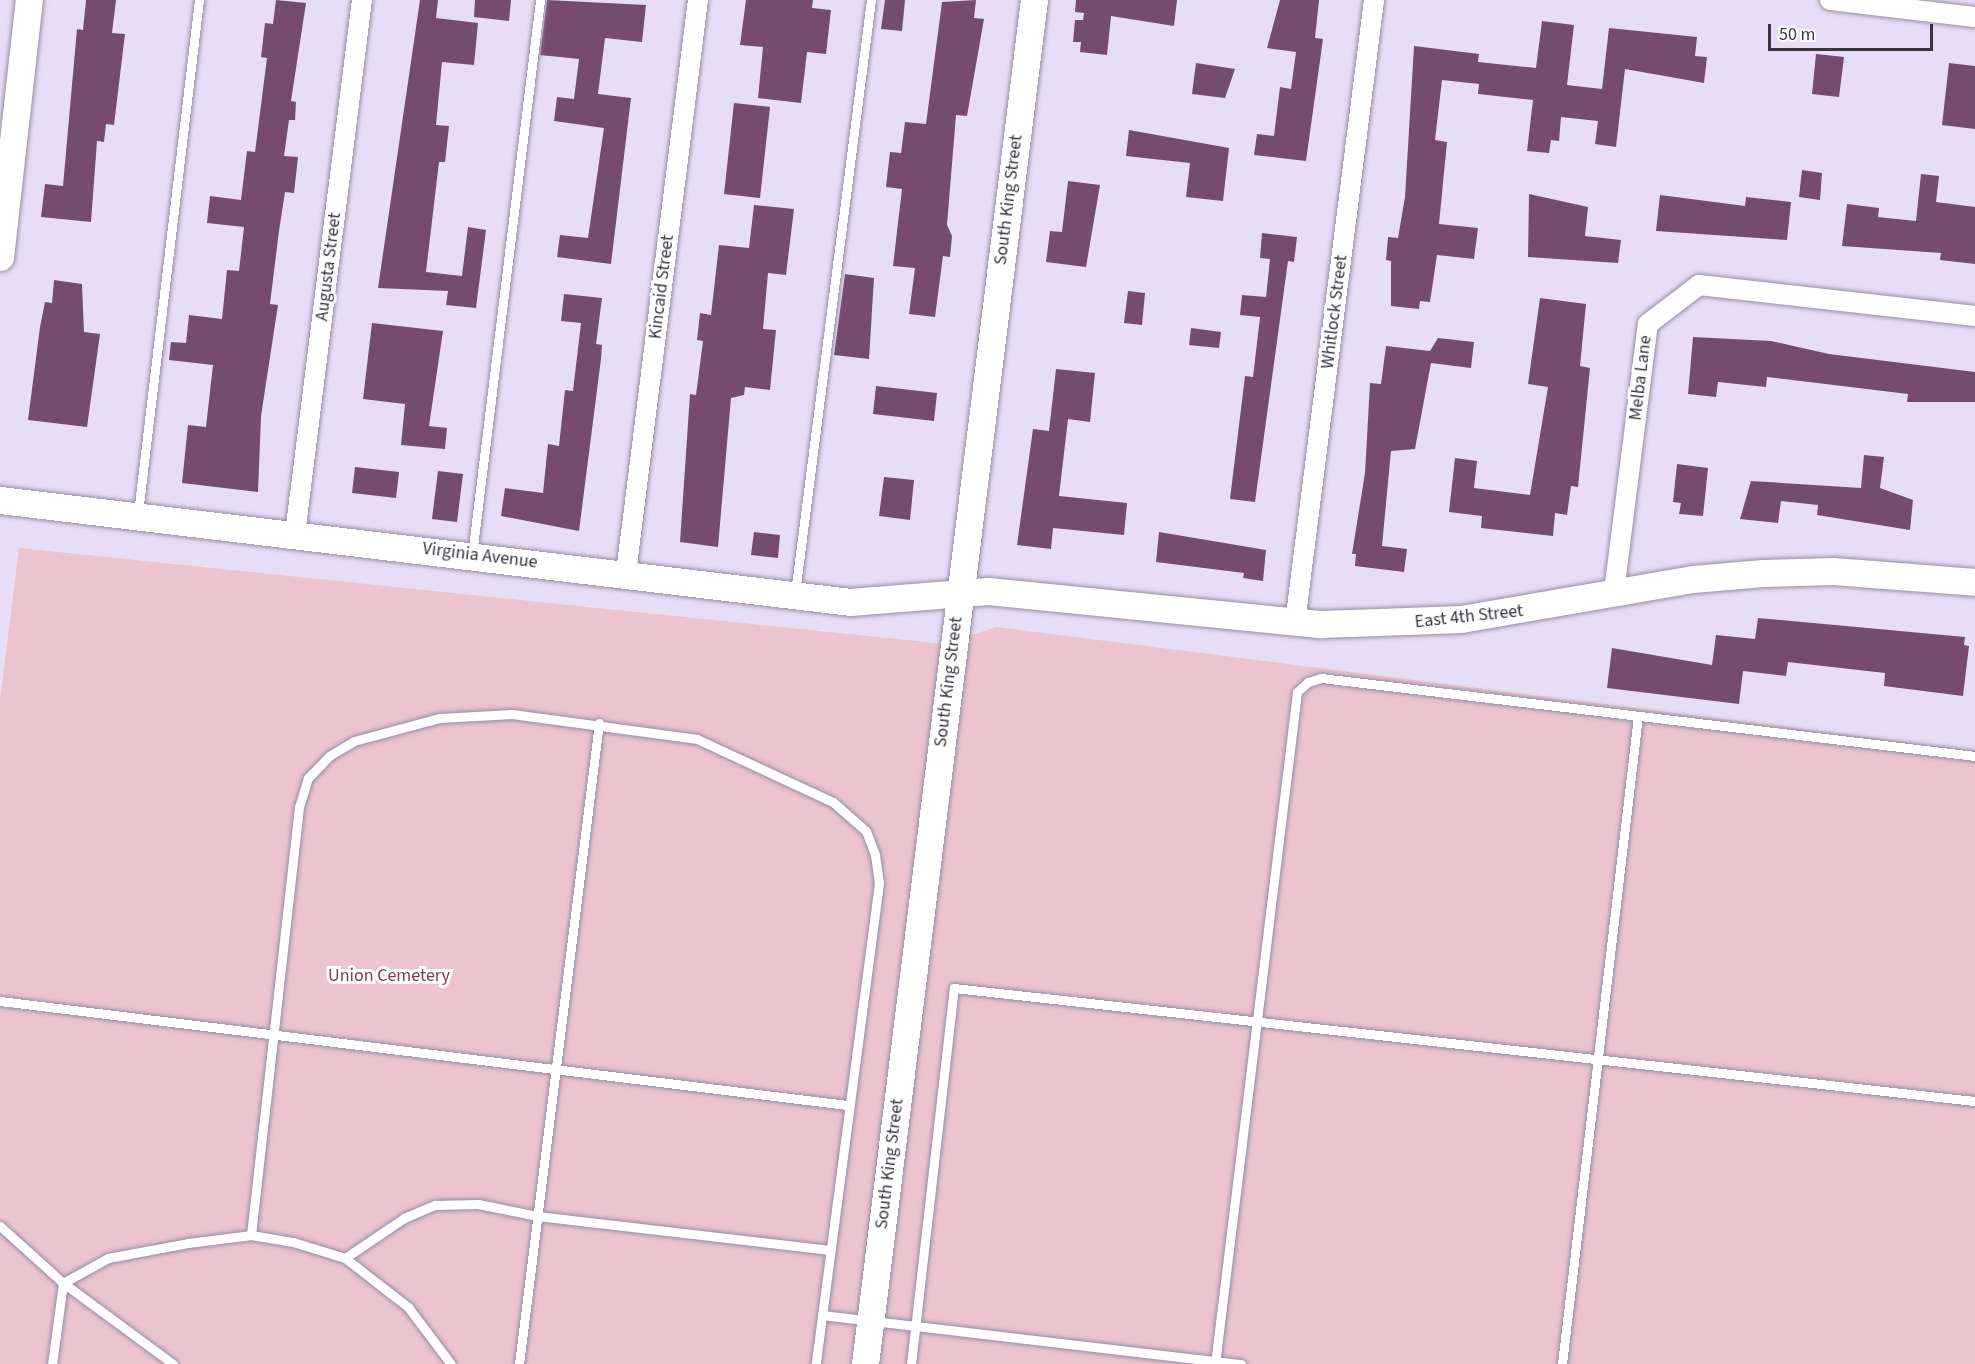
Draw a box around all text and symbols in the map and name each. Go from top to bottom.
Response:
scale bar [1771,12,1936,50]
text: 50 m [1779,22,1815,47]
street label: South King Street [990,134,1028,266]
street label: Augusta Street [312,212,346,322]
street label: Kincaid Street [645,234,679,340]
street label: Whitlock Street [1317,254,1353,370]
street label: Melba Lane [1625,334,1657,422]
street label: Virginia Avenue [421,538,539,574]
street label: East 4th Street [1414,601,1524,633]
street label: South King Street [930,616,968,748]
park label: Union Cemetery [328,965,450,987]
street label: South King Street [871,1098,909,1230]

